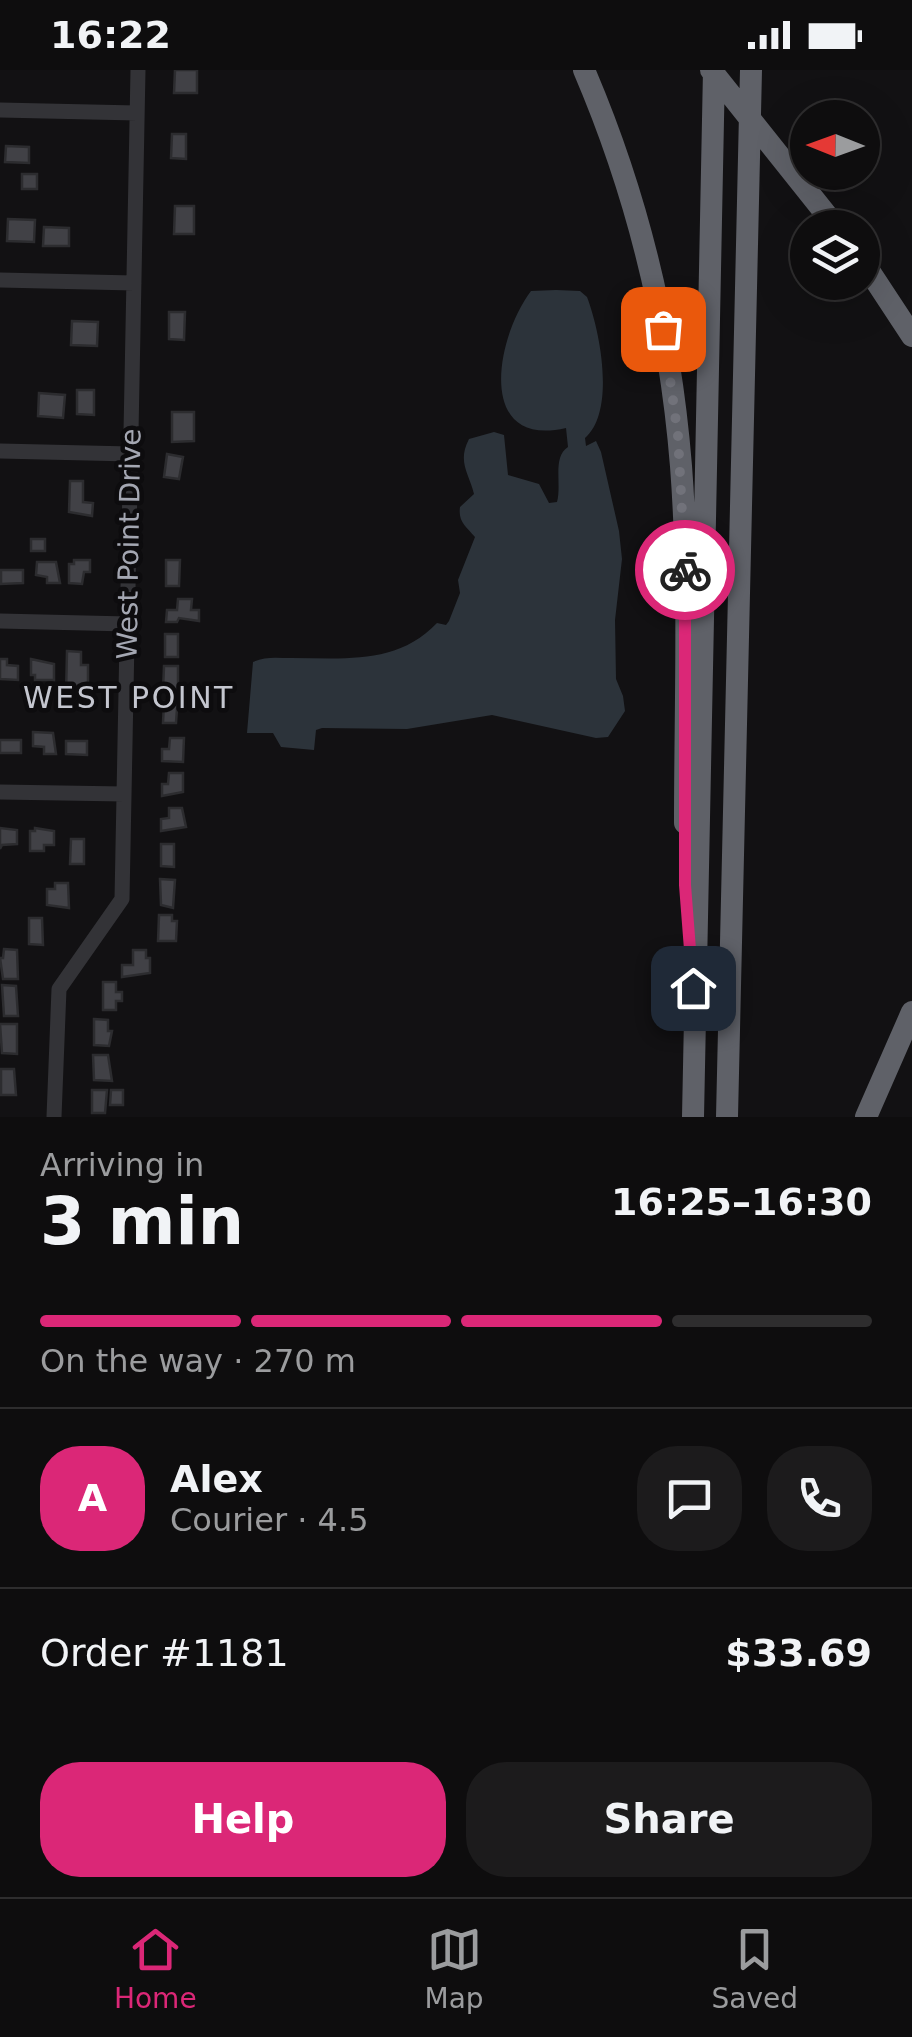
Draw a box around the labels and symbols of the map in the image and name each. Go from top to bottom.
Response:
north arrow [790,100,880,190]
pin [621,287,706,372]
street label: West Point Drive [110,428,148,660]
courier [635,520,735,620]
district label: WEST POINT [23,680,235,715]
pin [651,946,736,1031]

